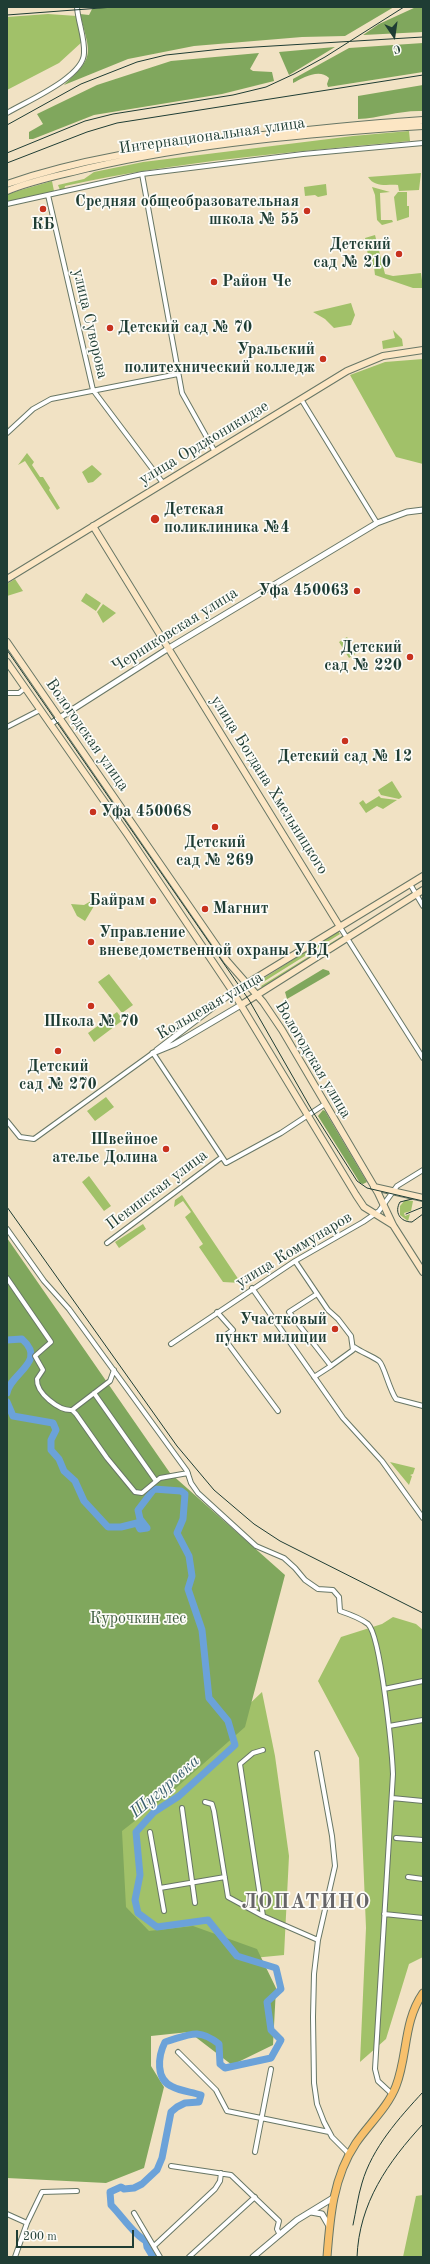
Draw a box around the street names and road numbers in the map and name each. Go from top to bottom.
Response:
street label: Интернациональная улица [118,113,306,159]
street label: улица Суворова [68,267,112,381]
street label: улица Орджоникидзе [136,397,272,489]
street label: Черниковская улица [108,583,242,677]
street label: Вологодская улица [41,675,133,795]
street label: улица Богдана Хмельницкого [206,692,332,878]
street label: Кольцевая улица [153,968,267,1044]
street label: Вологодская улица [270,998,356,1122]
street label: Пекинская улица [102,1146,212,1234]
street label: улица Коммунаров [232,1208,356,1292]

